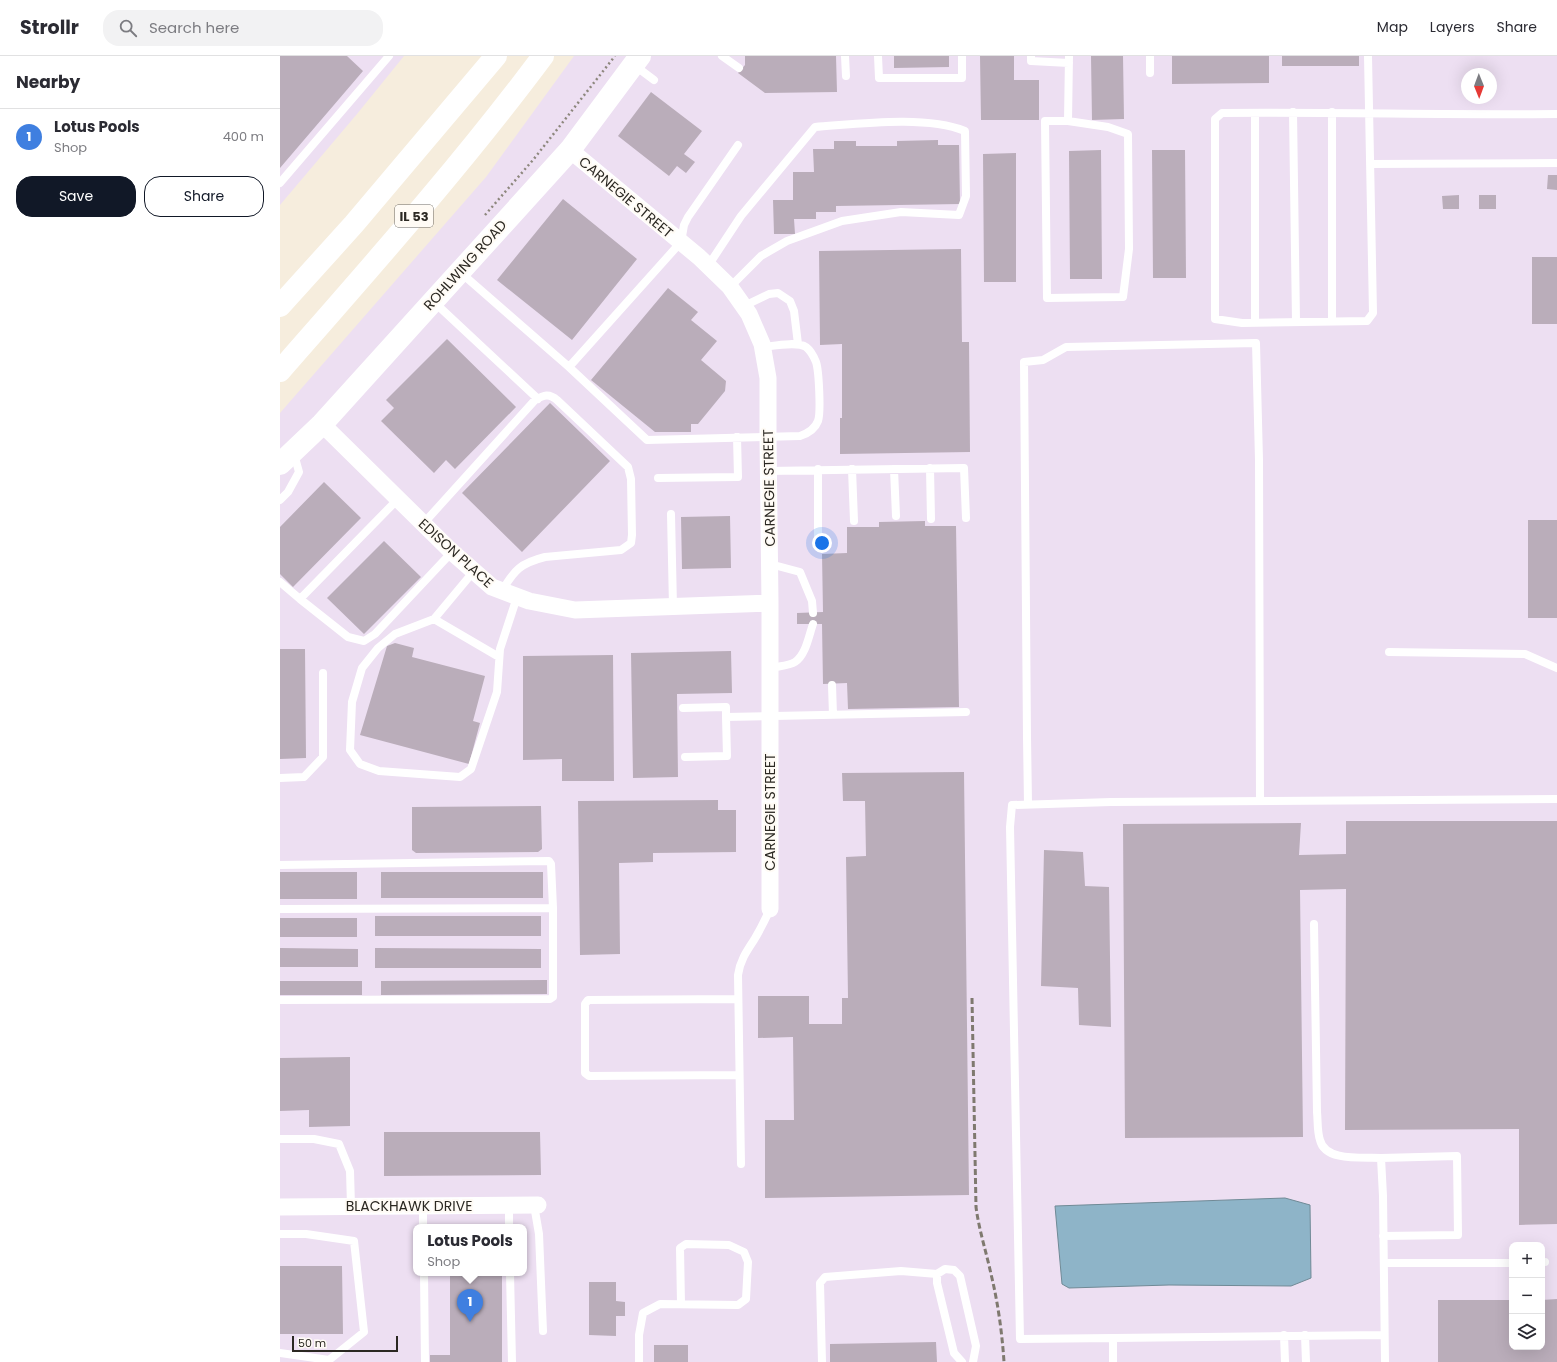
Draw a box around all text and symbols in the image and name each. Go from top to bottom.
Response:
search box [103,10,383,46]
text: Strollr [20,14,79,41]
icon: search [117,17,139,39]
text: Search here [149,17,239,38]
text: Map [1377,17,1408,37]
text: Layers [1430,17,1474,37]
text: Share [1496,17,1537,37]
north arrow [1461,68,1497,104]
text: Nearby [16,70,80,94]
text: Lotus Pools [54,116,140,137]
text: 1 [27,127,31,146]
text: 400 m [223,127,264,146]
text: Shop [54,138,87,157]
street label: CARNEGIE STREET [575,152,678,243]
button: Save [16,176,136,217]
button: Share [144,176,264,217]
road number: IL 53 [395,205,433,227]
street label: ROHLWING ROAD [419,215,511,315]
street label: CARNEGIE STREET [758,429,780,547]
street label: EDISON PLACE [414,514,498,592]
your location [812,533,832,553]
street label: CARNEGIE STREET [760,753,780,871]
street label: BLACKHAWK DRIVE [346,1196,472,1216]
popup [413,1224,527,1276]
text: Lotus Pools [427,1230,513,1251]
map controls [1509,1242,1545,1350]
button: + [1509,1242,1545,1278]
text: Shop [427,1252,460,1271]
button: − [1509,1278,1545,1314]
pin: 1 [457,1289,483,1322]
button: layers [1509,1314,1545,1350]
scale bar [292,1334,398,1353]
text: 50 m [298,1335,326,1351]

